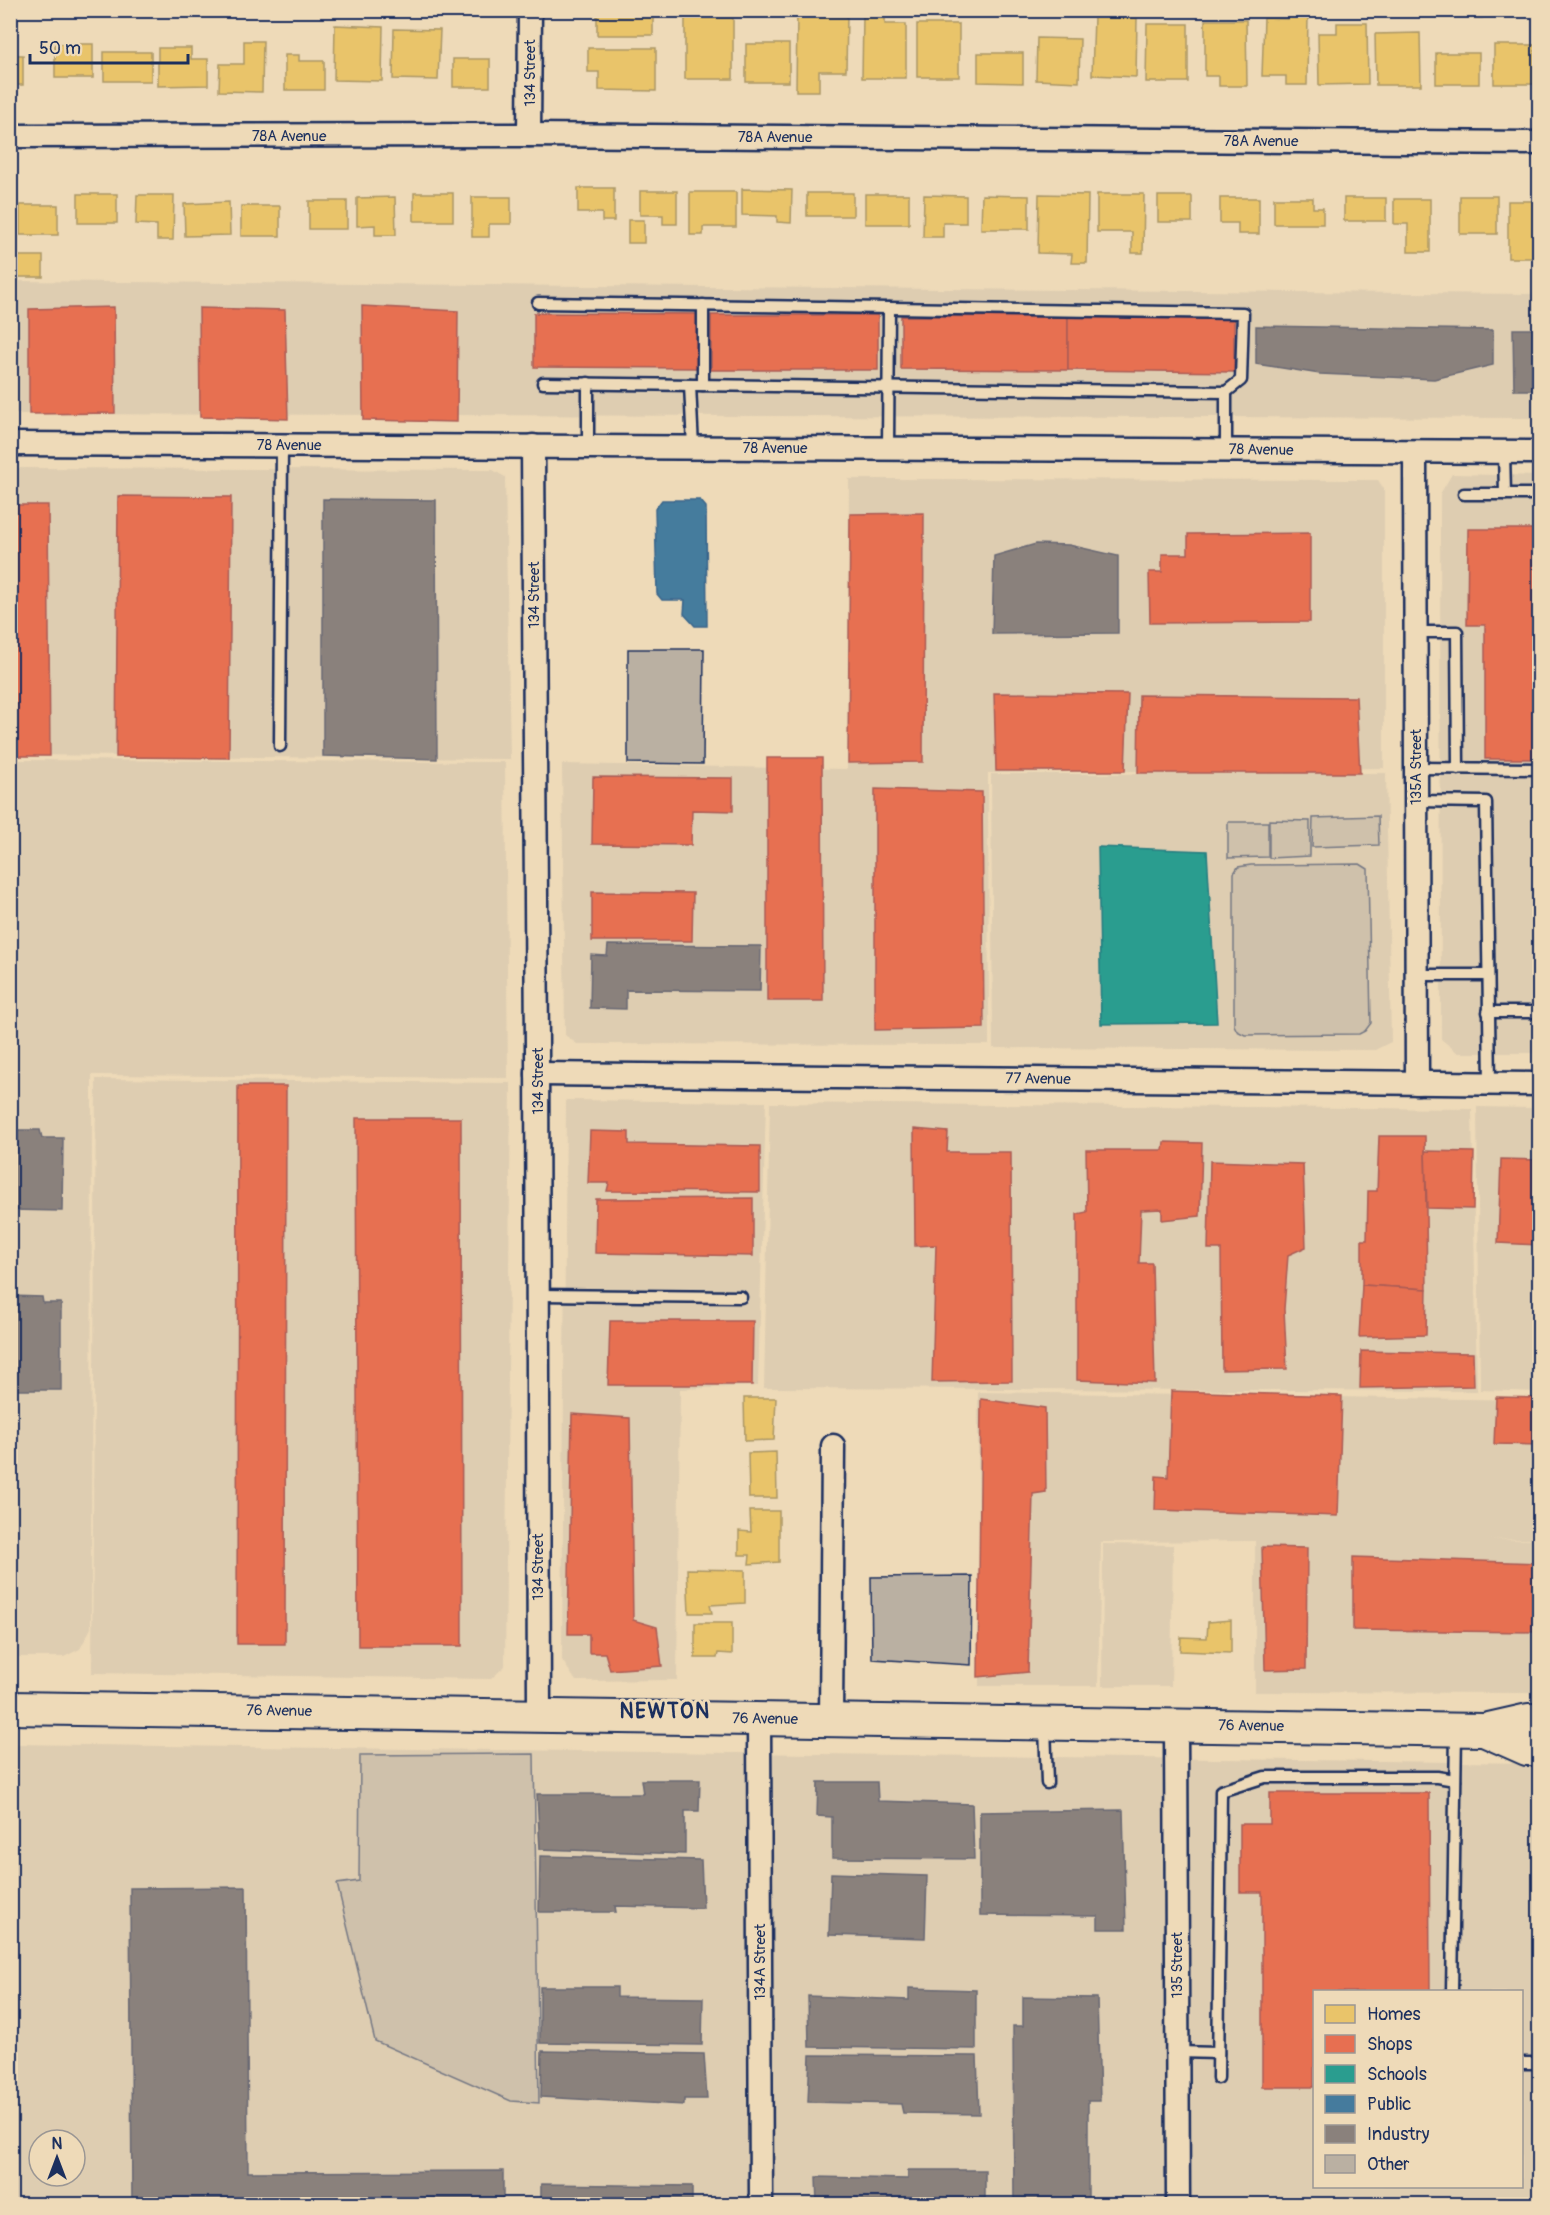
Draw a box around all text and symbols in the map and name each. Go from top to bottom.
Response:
scale bar [30,27,188,65]
text: 50 m [39,37,81,60]
street label: 134 Street [521,39,540,106]
street label: 78A Avenue [252,127,327,146]
street label: 78A Avenue [738,128,813,147]
street label: 78A Avenue [1224,132,1299,151]
street label: 78 Avenue [257,436,322,455]
street label: 78 Avenue [743,439,808,458]
street label: 78 Avenue [1228,440,1294,460]
street label: 134 Street [525,561,544,628]
street label: 135A Street [1407,728,1426,805]
street label: 134 Street [529,1047,548,1114]
street label: 77 Avenue [1005,1069,1071,1089]
street label: 134 Street [529,1533,548,1600]
district label: NEWTON [619,1698,711,1725]
street label: 76 Avenue [246,1701,313,1721]
street label: 76 Avenue [732,1709,799,1729]
street label: 76 Avenue [1218,1716,1285,1736]
street label: 134A Street [751,1923,770,2000]
street label: 135 Street [1168,1931,1187,1998]
legend [1313,1990,1523,2188]
text: Homes [1367,2003,1420,2026]
text: Shops [1367,2033,1412,2056]
text: Schools [1367,2063,1427,2086]
text: Public [1367,2093,1411,2116]
text: Industry [1367,2123,1430,2146]
north arrow [27,2128,87,2188]
text: N [52,2134,63,2154]
text: Other [1367,2153,1410,2176]

